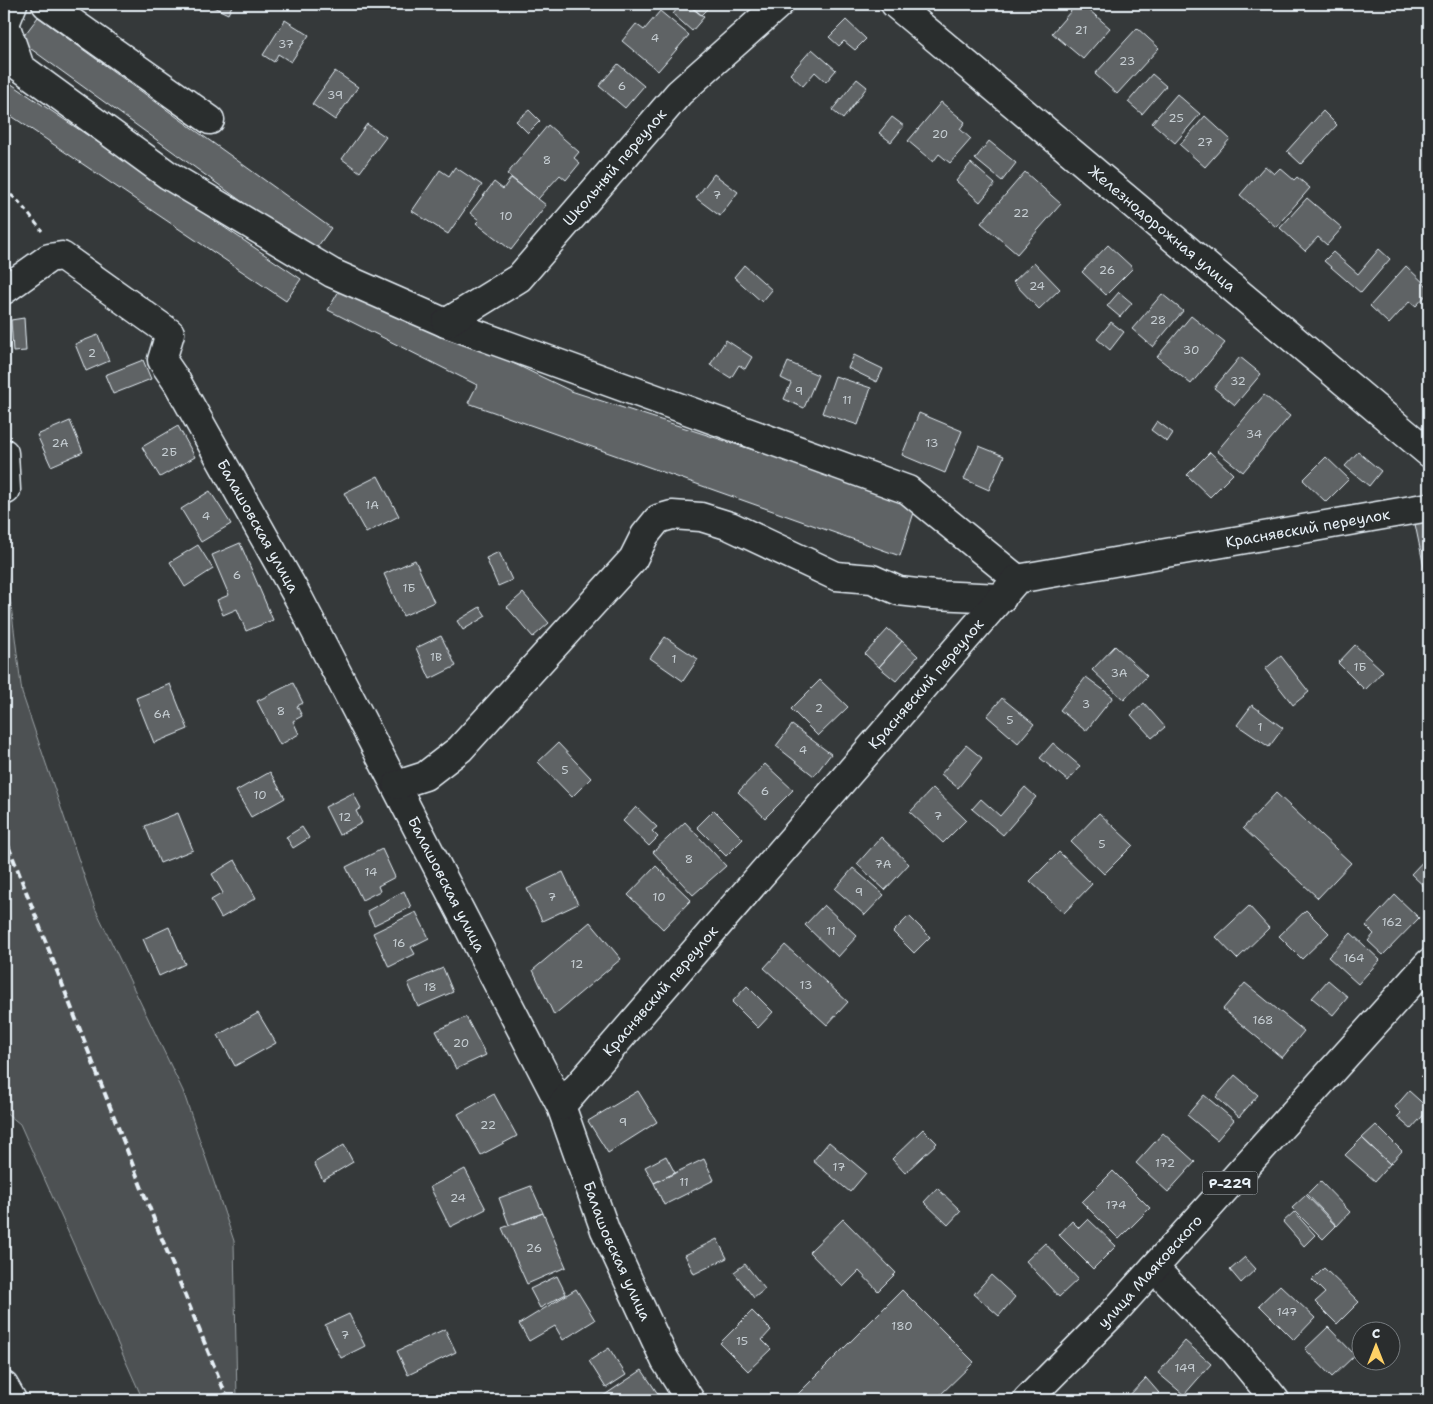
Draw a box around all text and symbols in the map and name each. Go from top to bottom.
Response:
house number: 21 [1075,22,1087,38]
house number: 4 [651,30,659,46]
house number: 37 [278,36,294,52]
house number: 23 [1119,53,1135,69]
house number: 6 [618,78,626,94]
house number: 39 [327,87,343,103]
street label: Школьный переулок [558,104,671,230]
house number: 25 [1168,110,1184,126]
house number: 20 [932,126,948,142]
house number: 27 [1197,134,1213,150]
house number: 8 [543,152,551,168]
street label: Железнодорожная улица [1084,161,1240,297]
house number: 7 [713,187,721,203]
house number: 22 [1013,205,1029,221]
house number: 10 [499,208,513,224]
house number: 26 [1099,262,1115,278]
house number: 24 [1029,278,1045,294]
house number: 28 [1150,312,1166,328]
house number: 30 [1183,342,1199,358]
house number: 2 [88,345,96,361]
house number: 32 [1230,373,1246,389]
house number: 9 [795,383,803,399]
house number: 11 [842,392,852,408]
house number: 34 [1246,426,1262,442]
house number: 2А [51,435,69,451]
house number: 13 [926,435,938,451]
house number: 2Б [161,444,177,460]
street label: Балашовская улица [212,456,304,597]
house number: 1А [365,497,379,513]
street label: Краснявский переулок [1224,504,1392,552]
house number: 4 [202,508,210,524]
house number: 6 [233,567,241,583]
house number: 1Б [403,580,416,596]
street label: Краснявский переулок [864,614,988,754]
house number: 1В [430,649,442,665]
house number: 1 [671,651,677,667]
house number: 1Б [1354,659,1367,675]
house number: 3А [1110,665,1128,681]
house number: 3 [1082,696,1090,712]
house number: 2 [815,700,823,716]
house number: 8 [277,703,285,719]
house number: 6А [153,706,171,722]
house number: 5 [1006,712,1014,728]
house number: 1 [1257,719,1263,735]
house number: 4 [799,742,807,758]
house number: 5 [561,762,569,778]
house number: 6 [761,783,769,799]
house number: 10 [253,787,267,803]
house number: 7 [934,808,942,824]
house number: 12 [339,809,351,825]
street label: Балашовская улица [403,813,490,956]
house number: 5 [1098,836,1106,852]
house number: 8 [685,851,693,867]
house number: 7А [874,856,892,872]
house number: 14 [365,864,377,880]
house number: 9 [855,884,863,900]
house number: 7 [548,889,556,905]
house number: 10 [652,889,666,905]
house number: 162 [1382,914,1402,930]
street label: Краснявский переулок [598,921,723,1061]
house number: 11 [826,923,836,939]
house number: 16 [392,935,406,951]
house number: 164 [1344,950,1364,966]
house number: 12 [571,956,583,972]
house number: 13 [800,977,812,993]
house number: 18 [423,979,437,995]
house number: 168 [1253,1012,1273,1028]
house number: 20 [453,1035,469,1051]
house number: 9 [619,1114,627,1130]
house number: 22 [480,1117,496,1133]
house number: 172 [1155,1155,1175,1171]
house number: 17 [833,1159,845,1175]
road number: Р-229 [1202,1172,1258,1194]
house number: 11 [679,1174,689,1190]
street label: Балашовская улица [578,1178,656,1325]
house number: 24 [450,1190,466,1206]
house number: 174 [1106,1197,1126,1213]
street label: улица Маяковского [1094,1211,1207,1333]
house number: 26 [526,1240,542,1256]
house number: 147 [1277,1304,1297,1320]
house number: 180 [891,1318,913,1334]
north arrow [1350,1322,1400,1372]
text: С [1372,1324,1380,1342]
house number: 7 [341,1327,349,1343]
house number: 15 [736,1333,748,1349]
house number: 149 [1175,1360,1195,1376]

